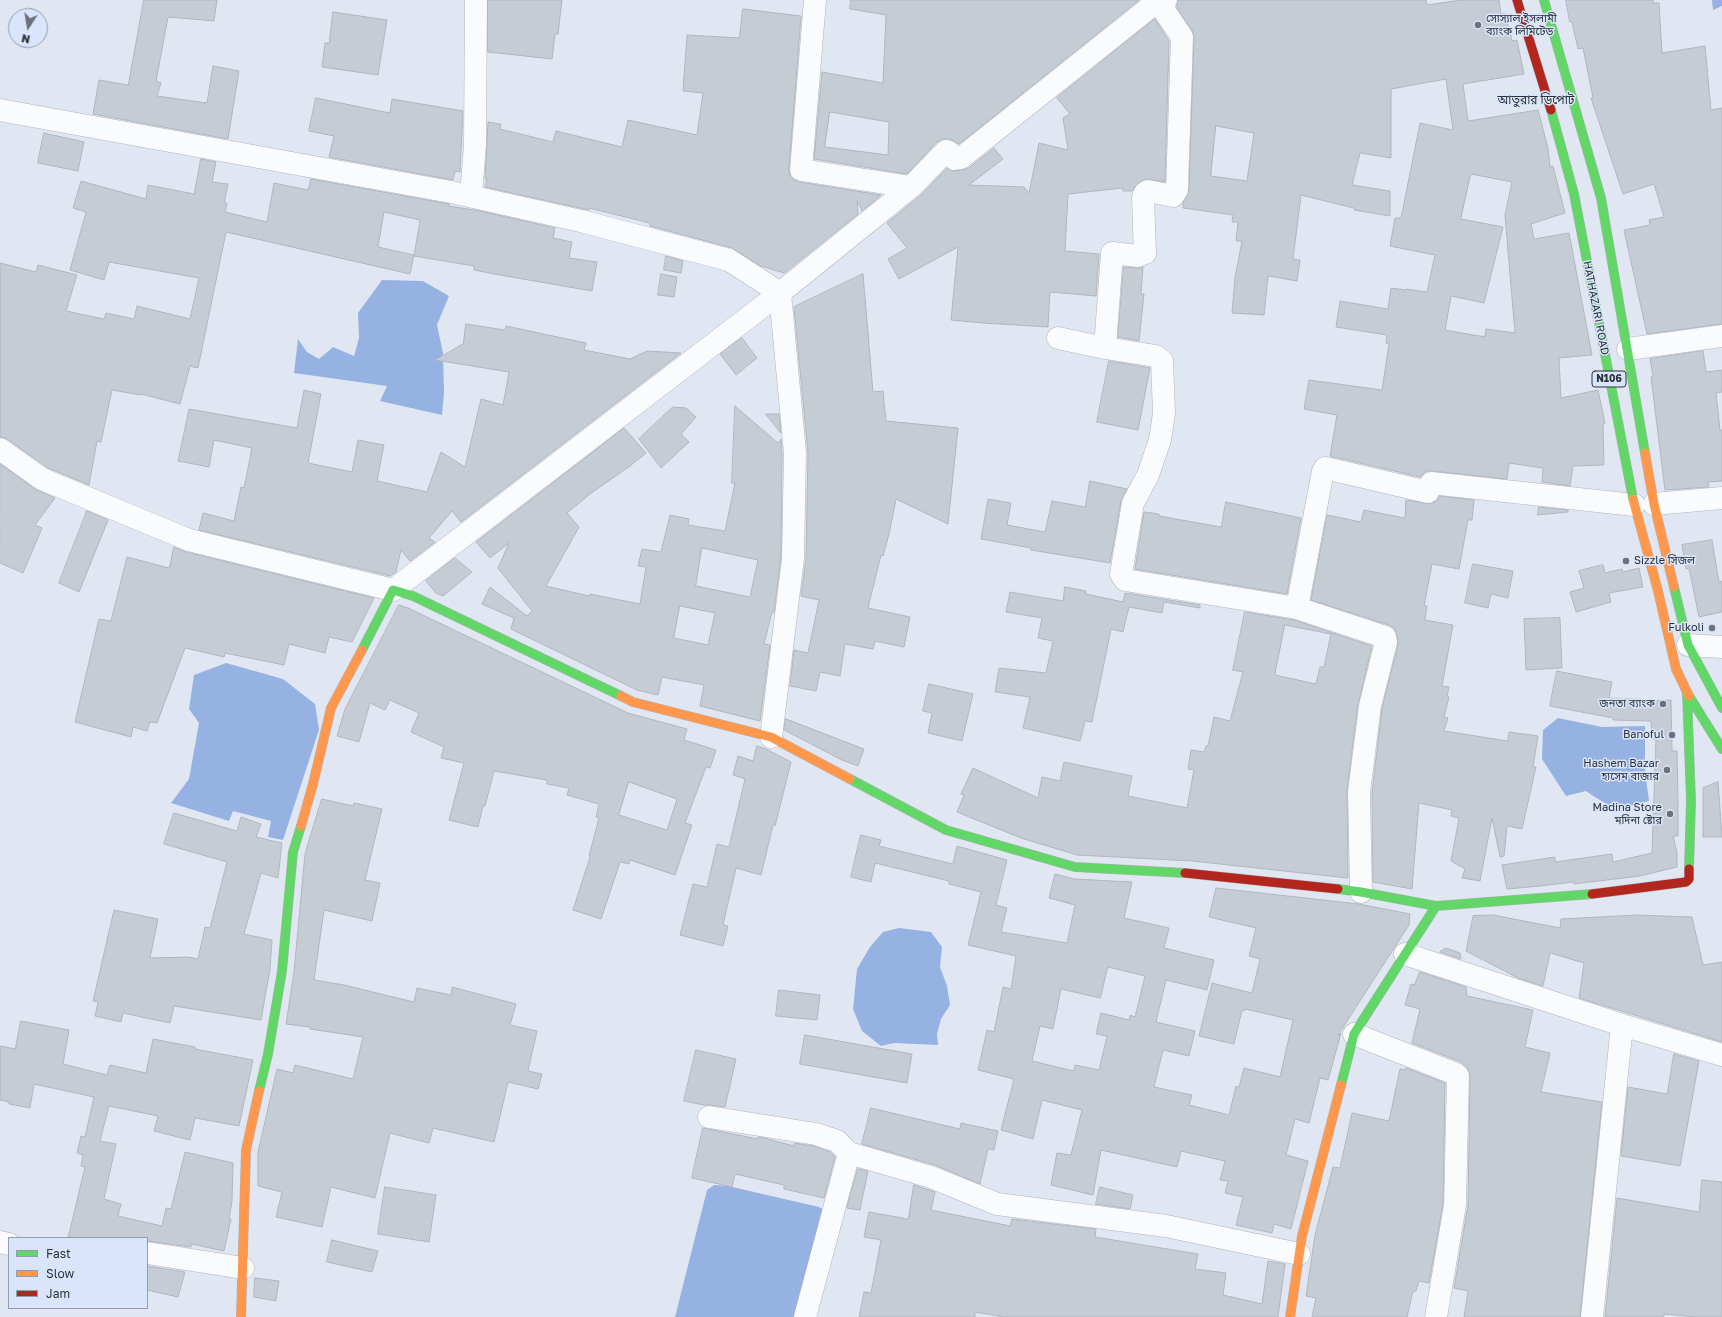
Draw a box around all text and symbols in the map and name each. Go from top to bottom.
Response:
north arrow [8,8,48,48]
place label: সোস্যাল ইসলামী ব্যাংক লিমিটেড [1486,12,1557,38]
marker: সোস্যাল ইসলামী ব্যাংক লিমিটেড [1473,20,1483,30]
text: N [20,32,31,46]
district label: আতুরার ডিপোট [1498,93,1574,107]
street label: HATHAZARI ROAD [1580,260,1612,356]
road number: N106 [1592,371,1626,387]
place label: Sizzle সিজল [1634,554,1695,568]
marker: Sizzle সিজল [1621,556,1631,566]
place label: Fulkoli [1668,621,1704,635]
marker: Fulkoli [1707,623,1717,633]
place label: জনতা ব্যাংক [1599,697,1655,711]
marker: জনতা ব্যাংক [1658,699,1668,709]
place label: Banoful [1623,728,1664,742]
marker: Banoful [1667,730,1677,740]
place label: Hashem Bazar হাসেম বাজার [1583,757,1659,783]
marker: Hashem Bazar হাসেম বাজার [1662,765,1672,775]
place label: Madina Store মদিনা ষ্টোর [1593,801,1662,827]
marker: Madina Store মদিনা ষ্টোর [1665,809,1675,819]
legend [8,1237,148,1309]
text: Fast [46,1246,71,1261]
text: Slow [46,1266,74,1281]
text: Jam [46,1286,70,1301]

